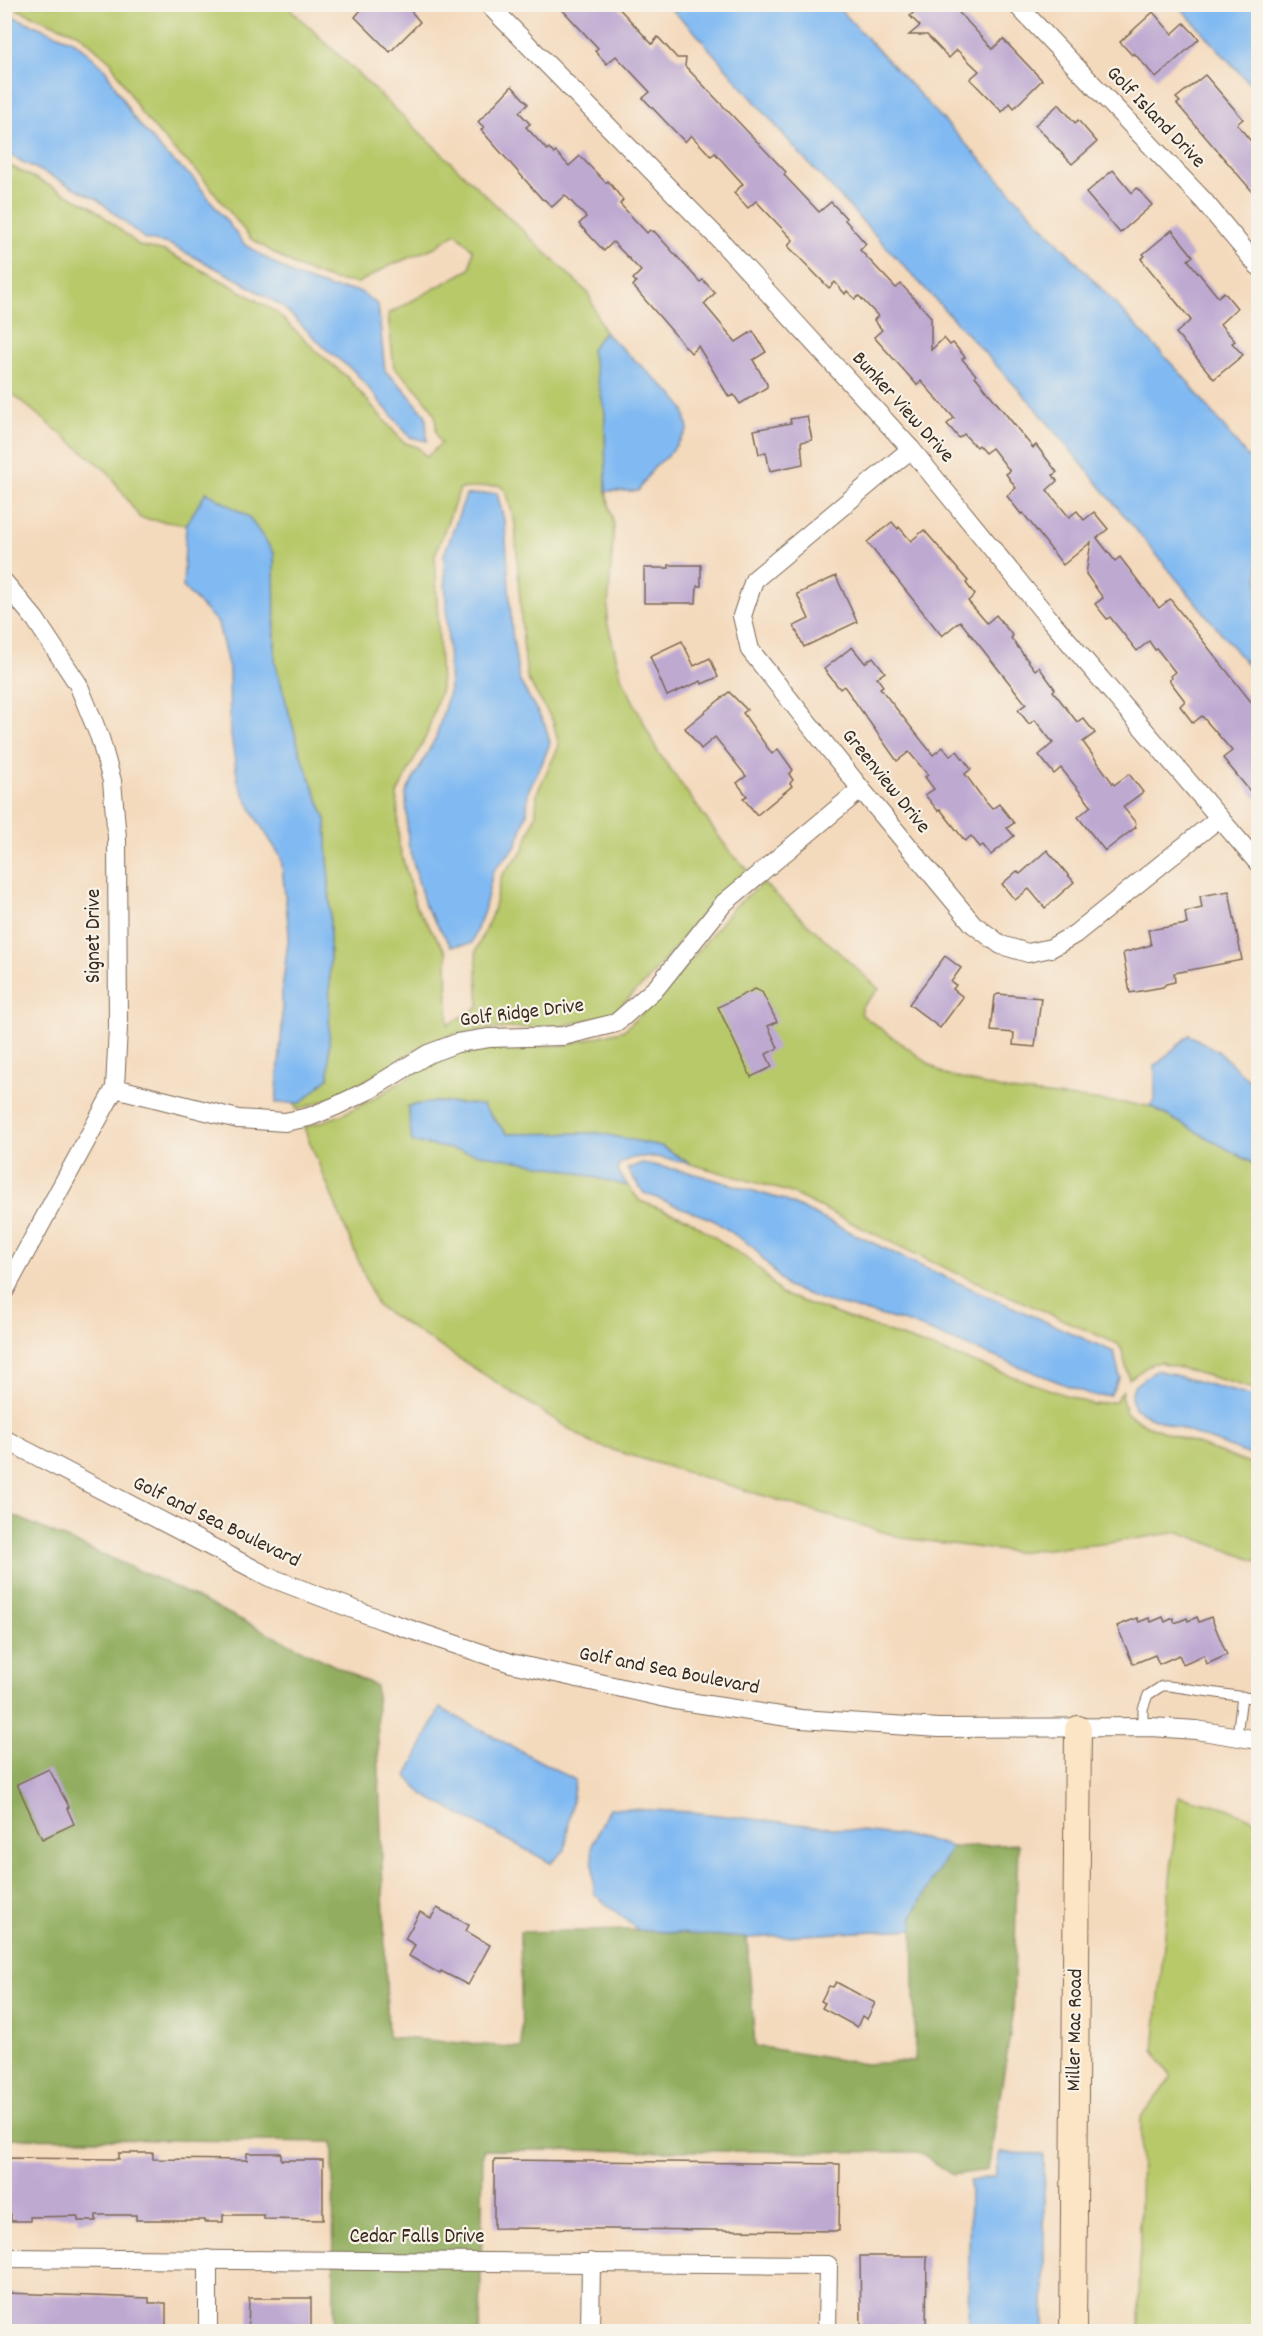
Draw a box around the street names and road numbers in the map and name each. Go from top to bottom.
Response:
street label: Golf Island Drive [1098,60,1212,176]
street label: Bunker View Drive [844,346,960,470]
street label: Greenview Drive [833,723,937,841]
street label: Signet Drive [80,889,110,983]
street label: Golf Ridge Drive [458,992,586,1036]
street label: Golf and Sea Boulevard [127,1469,305,1577]
street label: Golf and Sea Boulevard [576,1640,762,1704]
street label: Miller Mac Road [1060,1968,1092,2092]
street label: Cedar Falls Drive [349,2223,485,2253]

